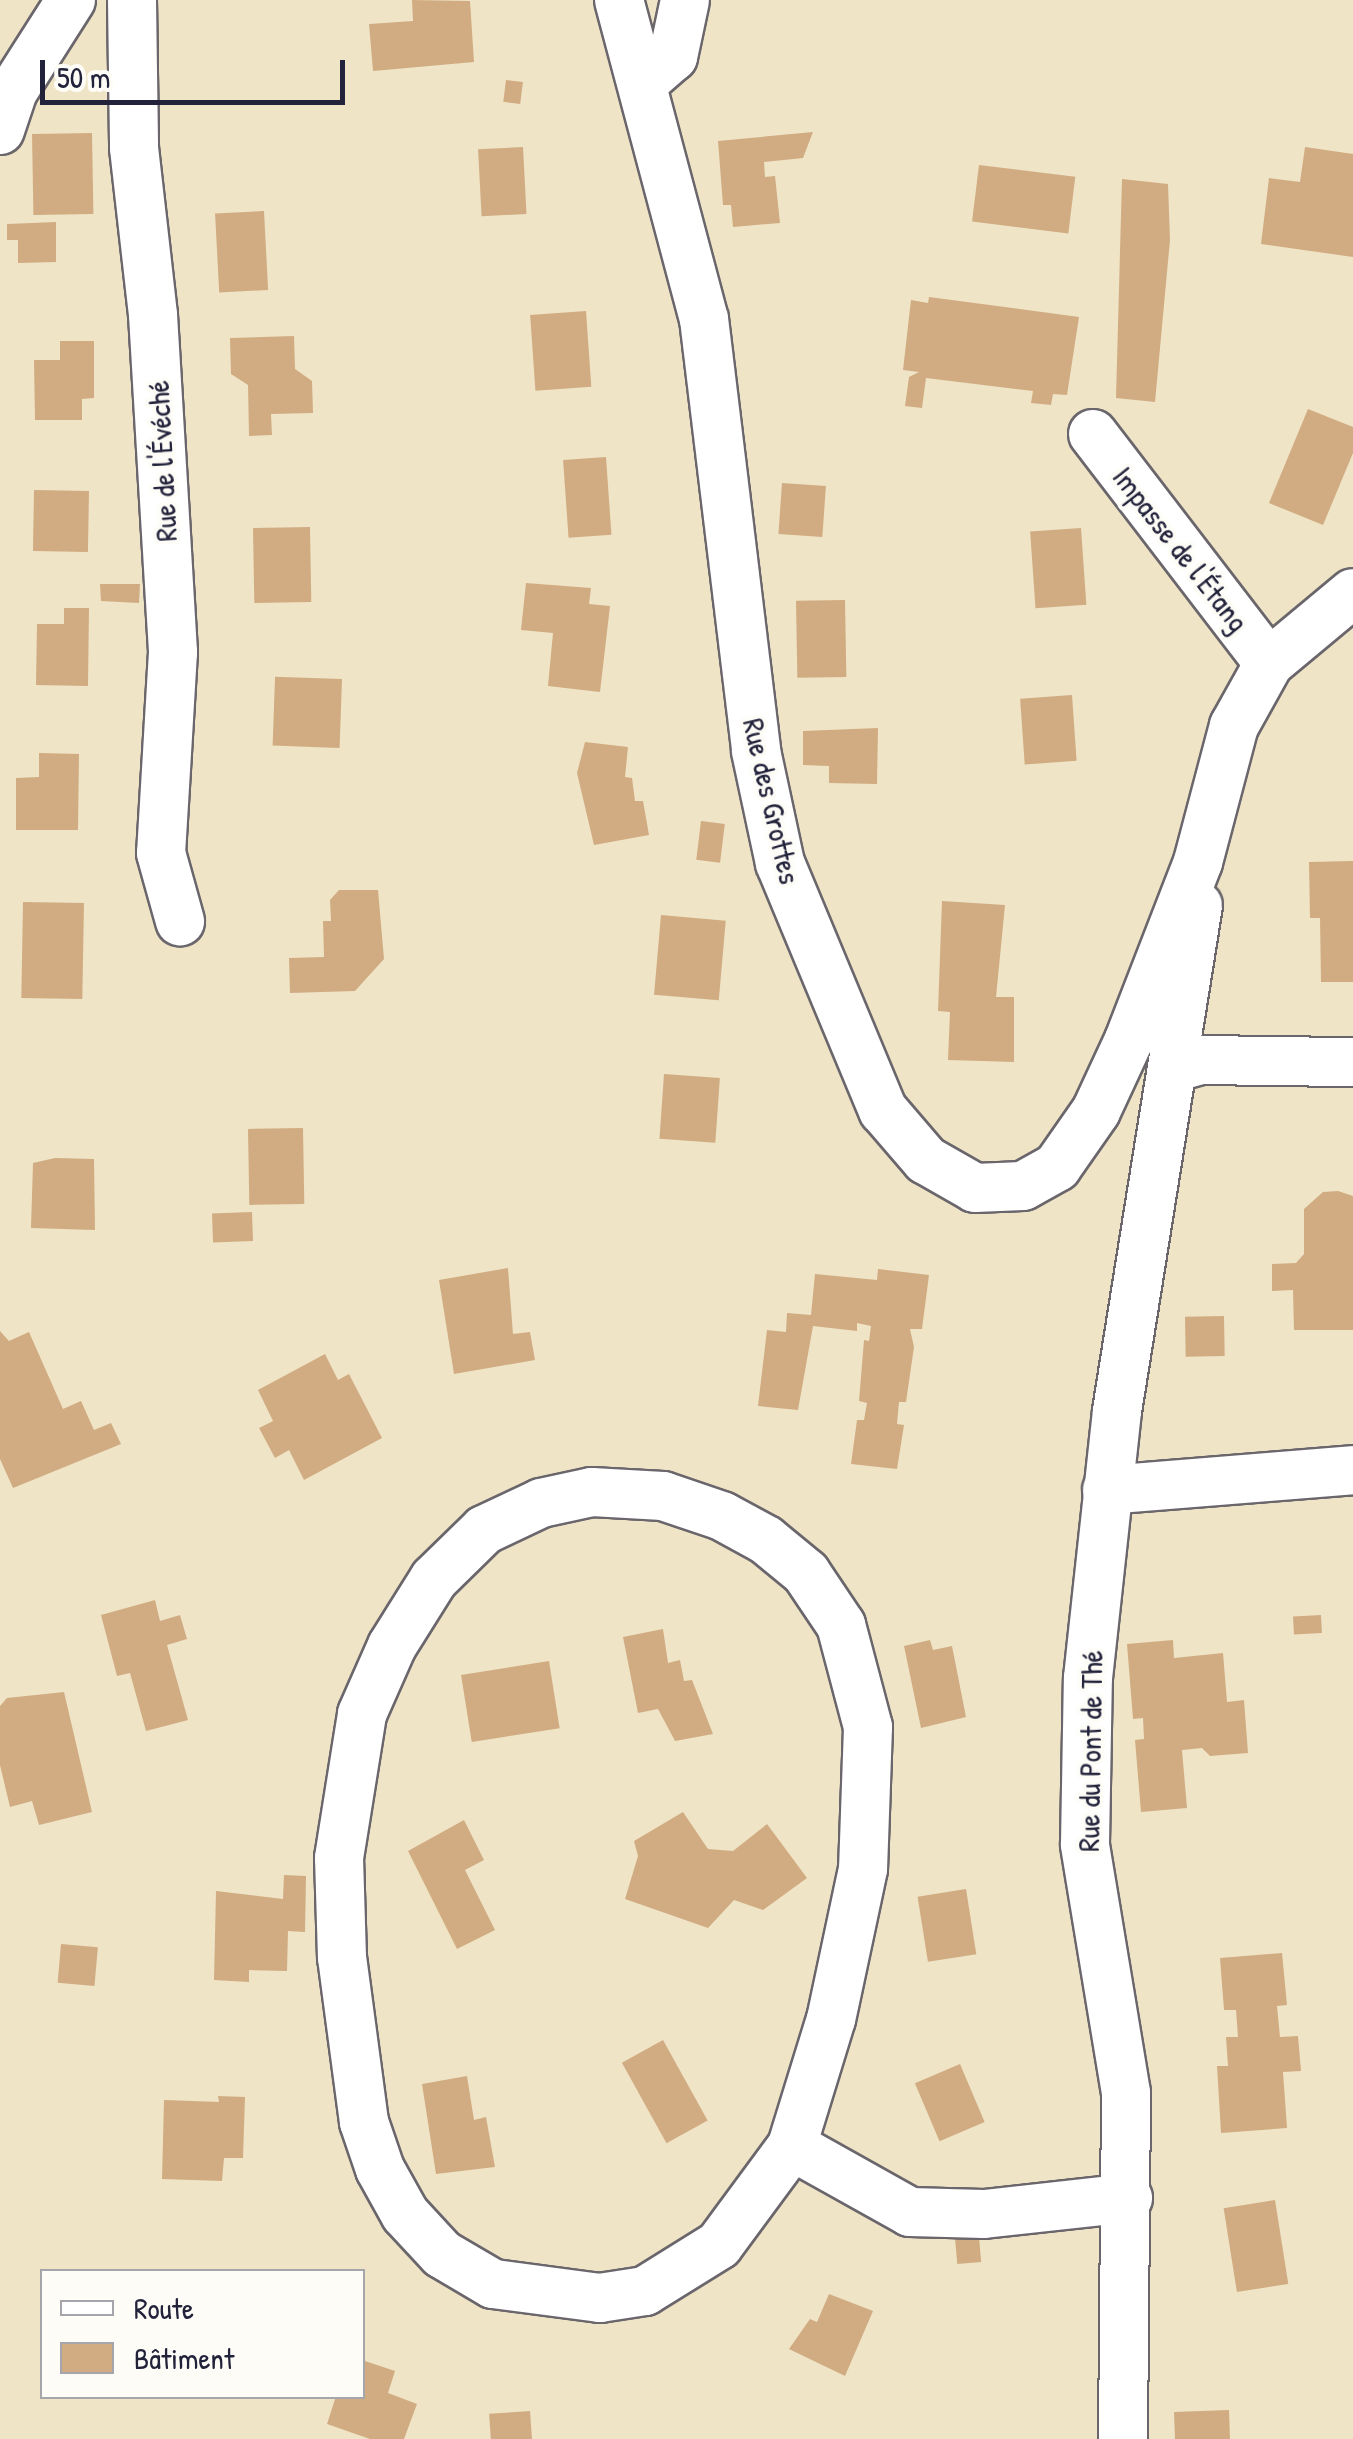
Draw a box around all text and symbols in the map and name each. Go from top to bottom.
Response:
scale bar [45,40,350,102]
text: 50 m [57,57,110,97]
street label: Rue de l'Évéché [140,380,184,542]
street label: Impasse de l'Étang [1105,459,1257,639]
street label: Rue des Grottes [735,715,809,887]
street label: Rue du Pont de Thé [1070,1650,1110,1852]
legend [40,2269,365,2399]
text: Route [134,2288,194,2328]
text: Bâtiment [134,2338,234,2378]

